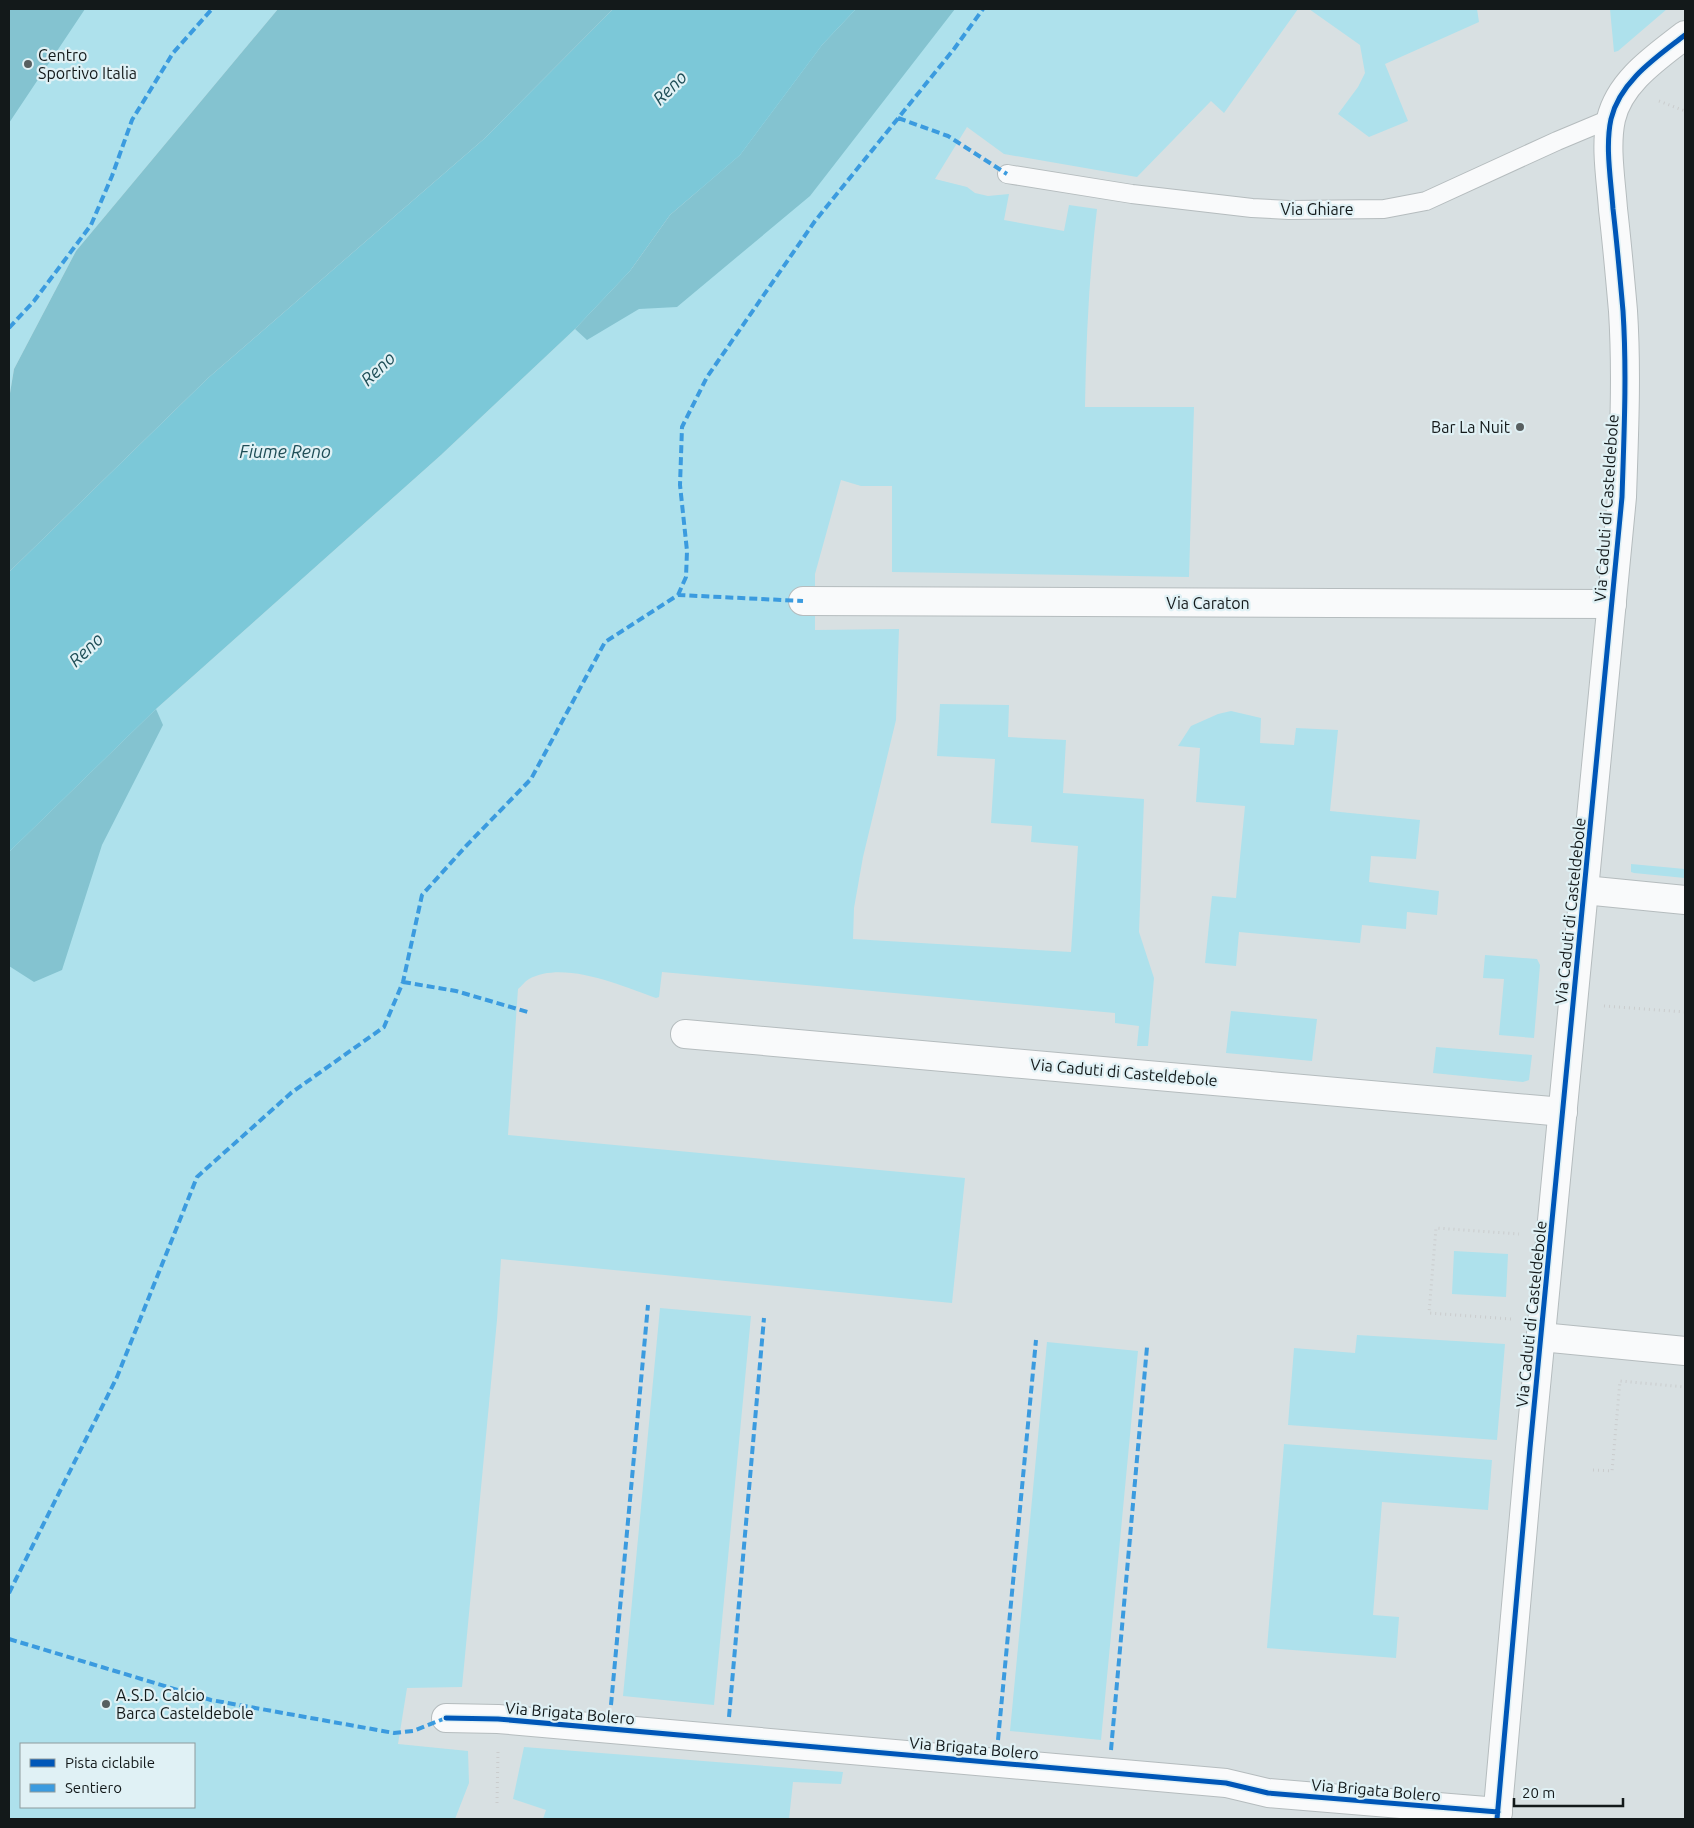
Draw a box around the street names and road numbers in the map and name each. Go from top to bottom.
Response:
street label: Via Ghiare [1280,200,1354,218]
street label: Via Caduti di Casteldebole [1590,414,1622,602]
street label: Via Caraton [1166,594,1250,612]
street label: Via Caduti di Casteldebole [1551,817,1589,1005]
street label: Via Caduti di Casteldebole [1030,1055,1218,1089]
street label: Via Caduti di Casteldebole [1512,1220,1550,1408]
street label: Via Brigata Bolero [504,1698,636,1728]
street label: Via Brigata Bolero [908,1733,1040,1763]
street label: Via Brigata Bolero [1310,1775,1442,1805]

